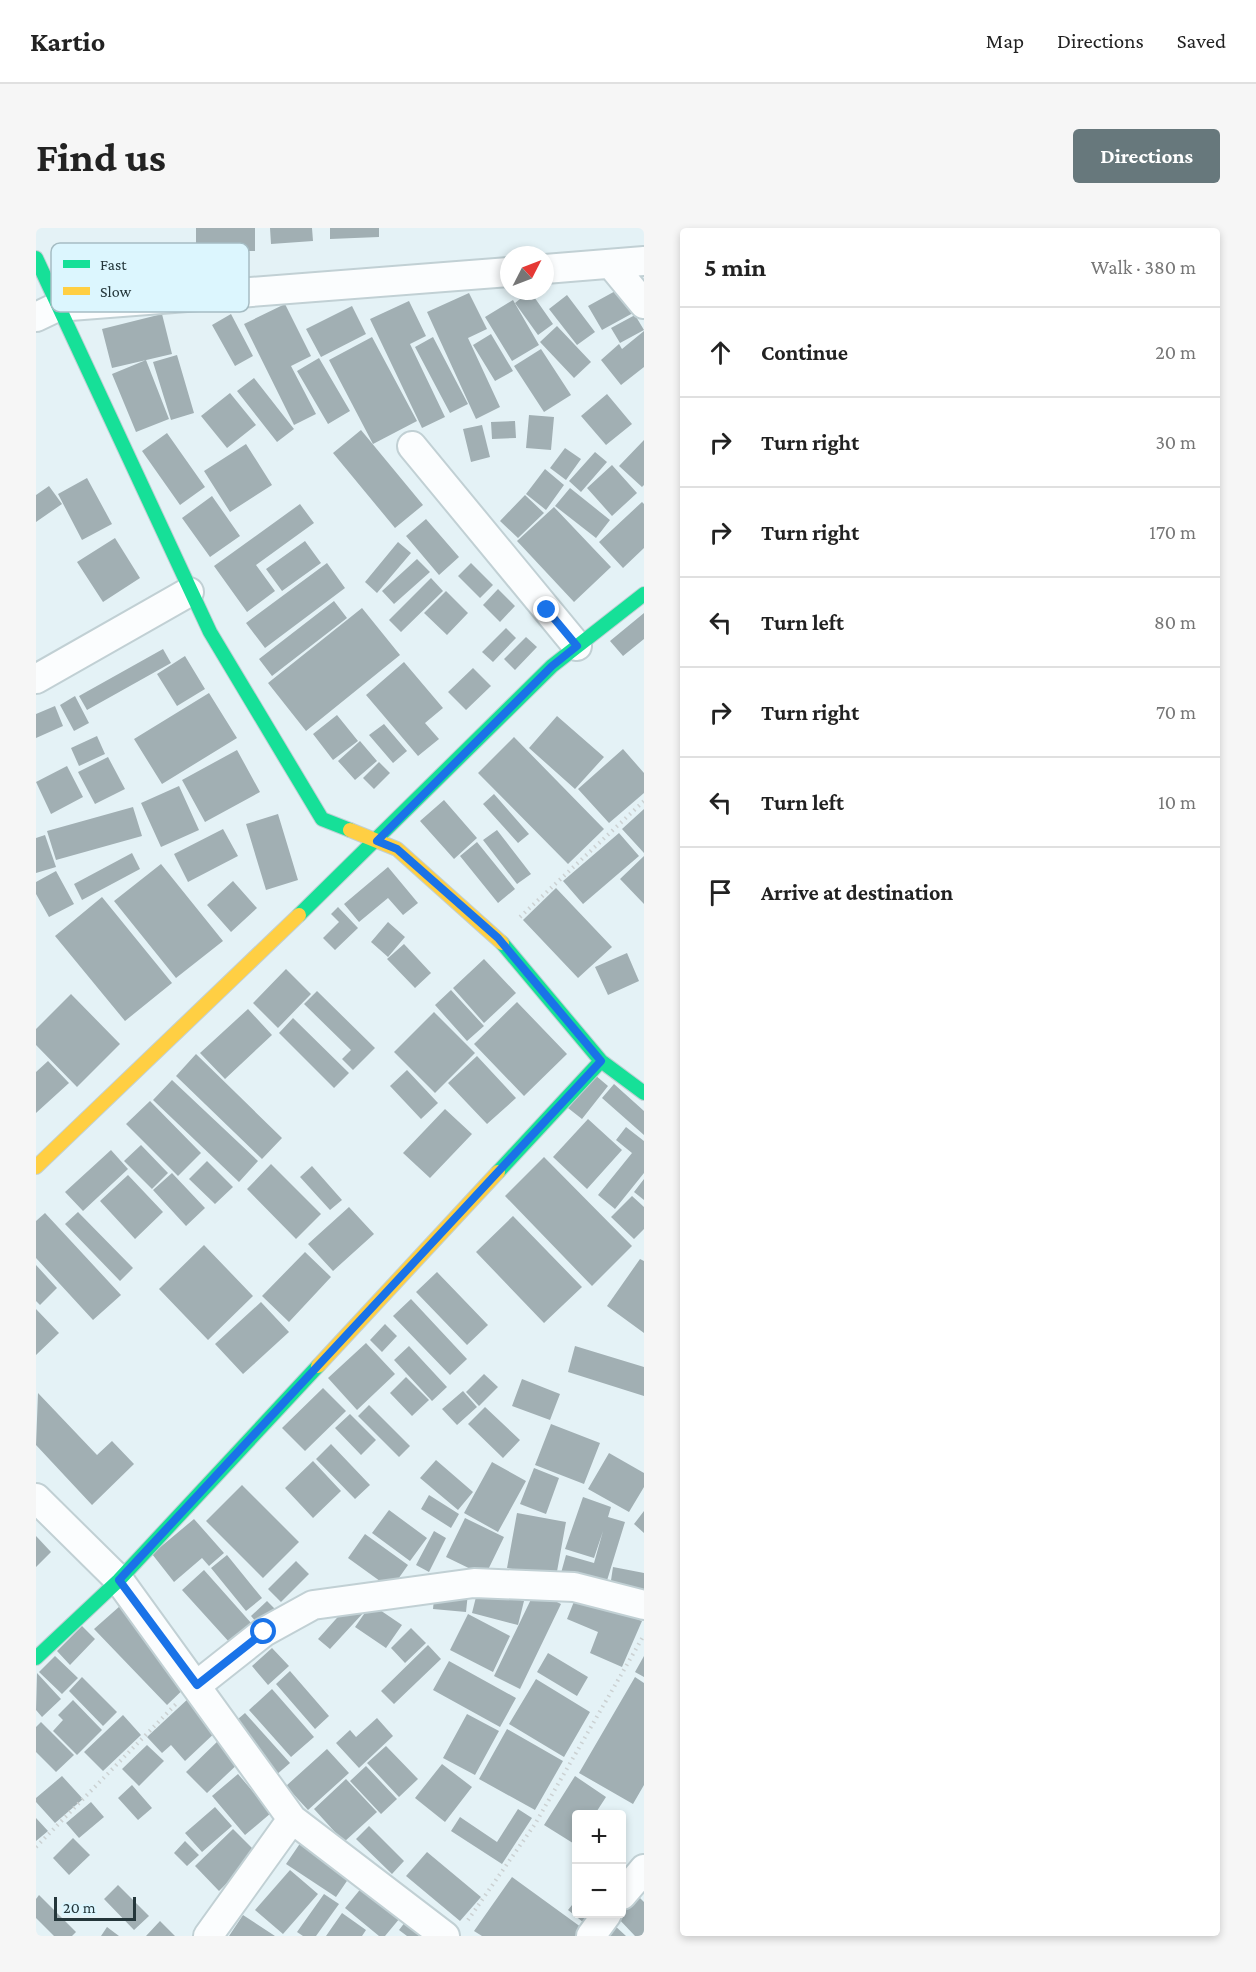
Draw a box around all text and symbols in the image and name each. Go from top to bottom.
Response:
text: Kartio [30,26,105,57]
text: Map [986,29,1024,53]
text: Directions [1057,29,1144,53]
text: Saved [1177,29,1226,53]
button: Directions [1073,129,1220,183]
text: Find us [36,133,166,180]
legend [51,243,249,312]
north arrow [500,246,554,300]
text: 5 min [704,253,766,282]
text: Fast [100,256,127,273]
text: Walk · 380 m [1091,256,1196,278]
text: Slow [100,283,132,300]
icon: ahead [704,336,737,369]
text: Continue [761,340,848,365]
text: 20 m [1155,341,1196,363]
icon: right [704,426,737,459]
text: Turn right [761,430,859,455]
text: 30 m [1155,431,1196,453]
icon: right [704,516,737,549]
text: Turn right [761,520,859,545]
text: 170 m [1149,521,1196,543]
route end [533,596,559,622]
icon: left [704,606,737,639]
text: Turn left [761,610,844,635]
text: 80 m [1154,611,1196,633]
icon: right [704,696,737,729]
text: Turn right [761,700,859,725]
text: 70 m [1156,701,1196,723]
icon: left [704,786,737,819]
text: Turn left [761,790,844,815]
text: 10 m [1158,791,1196,813]
icon: arrive [704,876,737,909]
text: Arrive at destination [761,880,953,905]
route start [250,1618,276,1644]
map controls [572,1810,626,1918]
button: + [572,1810,626,1864]
button: − [572,1864,626,1918]
scale bar [54,1894,136,1922]
text: 20 m [63,1899,96,1916]

